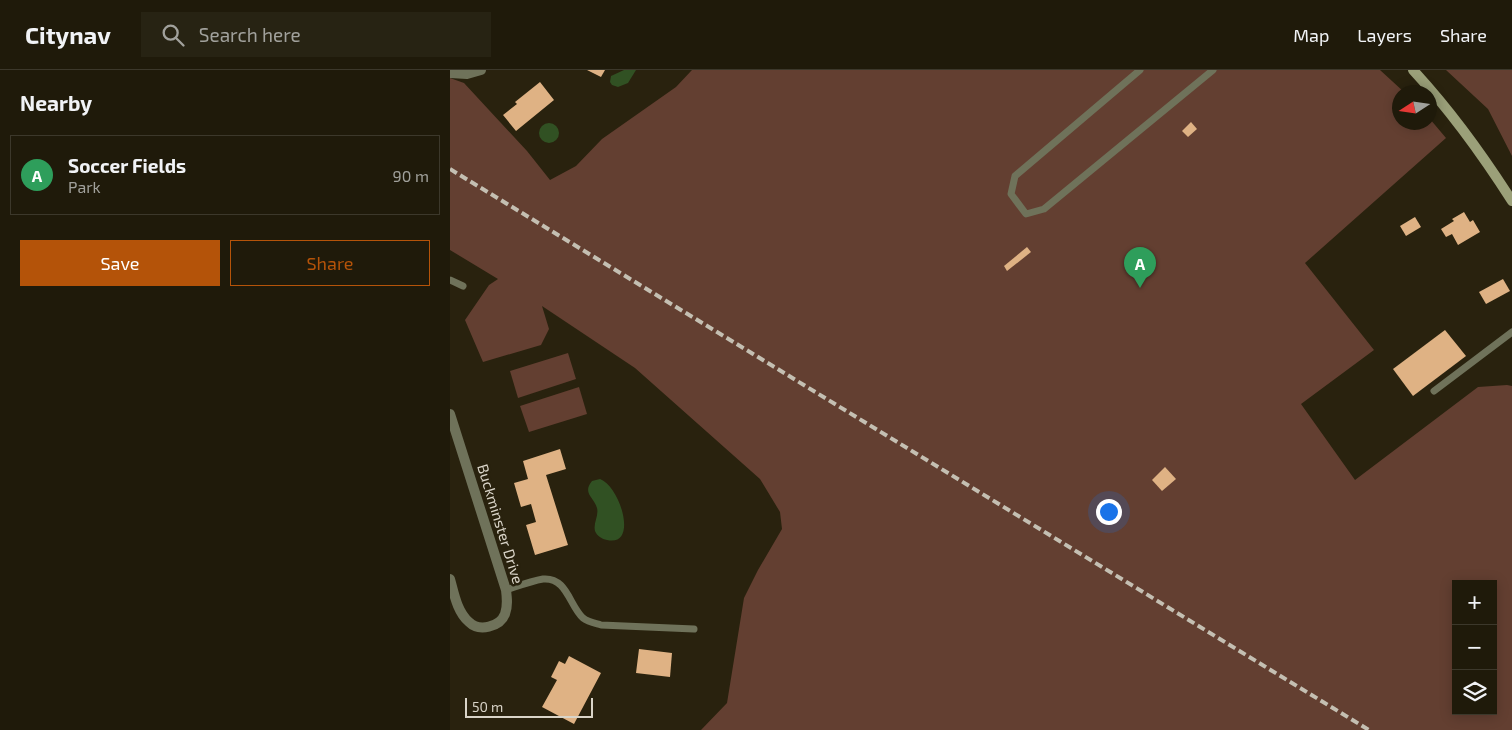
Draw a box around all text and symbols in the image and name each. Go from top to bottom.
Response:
search box [141,12,491,57]
text: Citynav [25,20,111,49]
icon: search [159,21,187,49]
text: Search here [199,23,301,46]
text: Map [1293,24,1329,46]
text: Layers [1357,24,1412,46]
text: Share [1440,24,1487,46]
north arrow [1392,85,1437,130]
text: Nearby [20,90,92,115]
text: Soccer Fields [68,154,186,177]
text: A [32,166,42,185]
text: 90 m [393,166,429,185]
text: Park [68,177,101,196]
button: Save [20,240,220,286]
button: Share [230,240,430,286]
pin: A [1124,247,1156,288]
street label: Buckminster Drive [474,462,528,586]
your location [1096,499,1122,525]
map controls [1452,580,1497,715]
button: + [1452,580,1497,625]
button: − [1452,625,1497,670]
button: layers [1452,670,1497,715]
scale bar [465,695,592,718]
text: 50 m [472,698,503,715]

